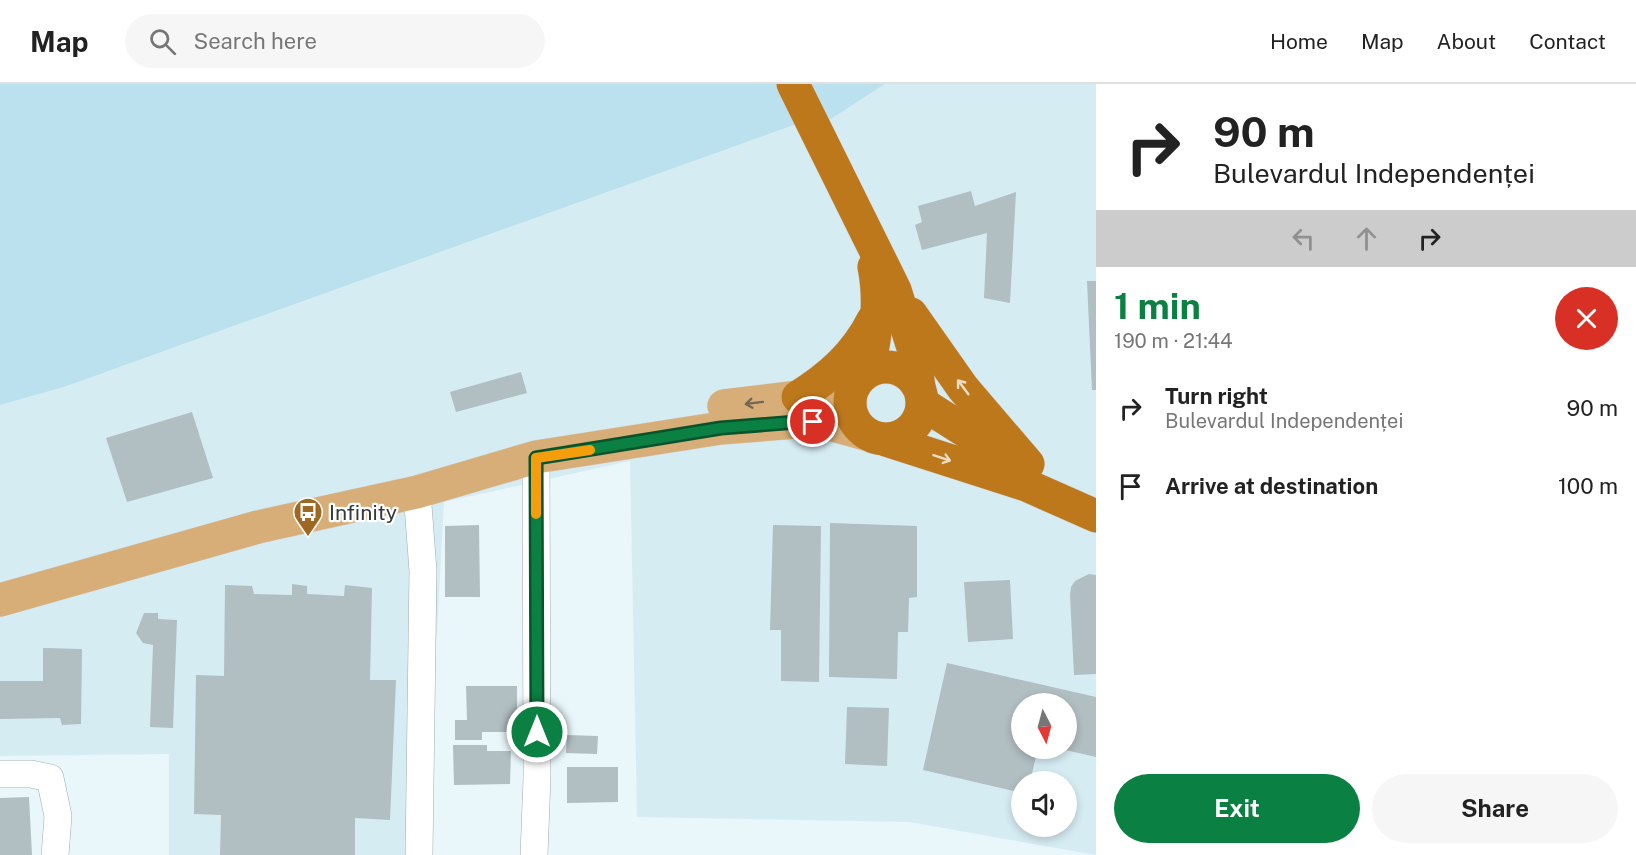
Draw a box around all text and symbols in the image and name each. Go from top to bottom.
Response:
search box [125,14,545,68]
text: Map [30,25,89,58]
icon: search [146,25,179,58]
text: Search here [194,28,317,54]
text: Home [1270,29,1328,54]
text: Map [1361,29,1404,54]
text: About [1437,29,1496,54]
text: Contact [1529,29,1606,54]
text: 90 m [1213,107,1315,156]
icon: right [1114,108,1192,186]
text: Bulevardul Independenței [1213,157,1535,189]
icon: left [1287,222,1320,255]
icon: ahead [1350,222,1383,255]
icon: right [1413,222,1446,255]
text: 1 min [1114,285,1201,327]
button: close [1555,287,1618,350]
text: 190 m · 21:44 [1114,329,1233,353]
one-way arrow [957,379,969,395]
text: Turn right [1165,383,1268,409]
icon: right [1114,392,1147,425]
text: 90 m [1567,395,1618,421]
pin [787,396,838,447]
one-way arrow [744,397,764,408]
icon: arrive [796,405,829,438]
text: Bulevardul Independenței [1165,409,1403,433]
one-way arrow [932,453,951,464]
icon: arrive [1114,470,1147,503]
text: Arrive at destination [1165,473,1378,499]
text: 100 m [1558,473,1618,499]
bus stop icon: Infinity [292,496,324,538]
place label: Infinity [329,500,397,525]
north arrow [1011,693,1077,759]
map controls [1011,693,1077,837]
position arrow [505,700,569,764]
button: sound [1011,771,1077,837]
button: Exit [1114,774,1360,843]
button: Share [1372,774,1618,843]

